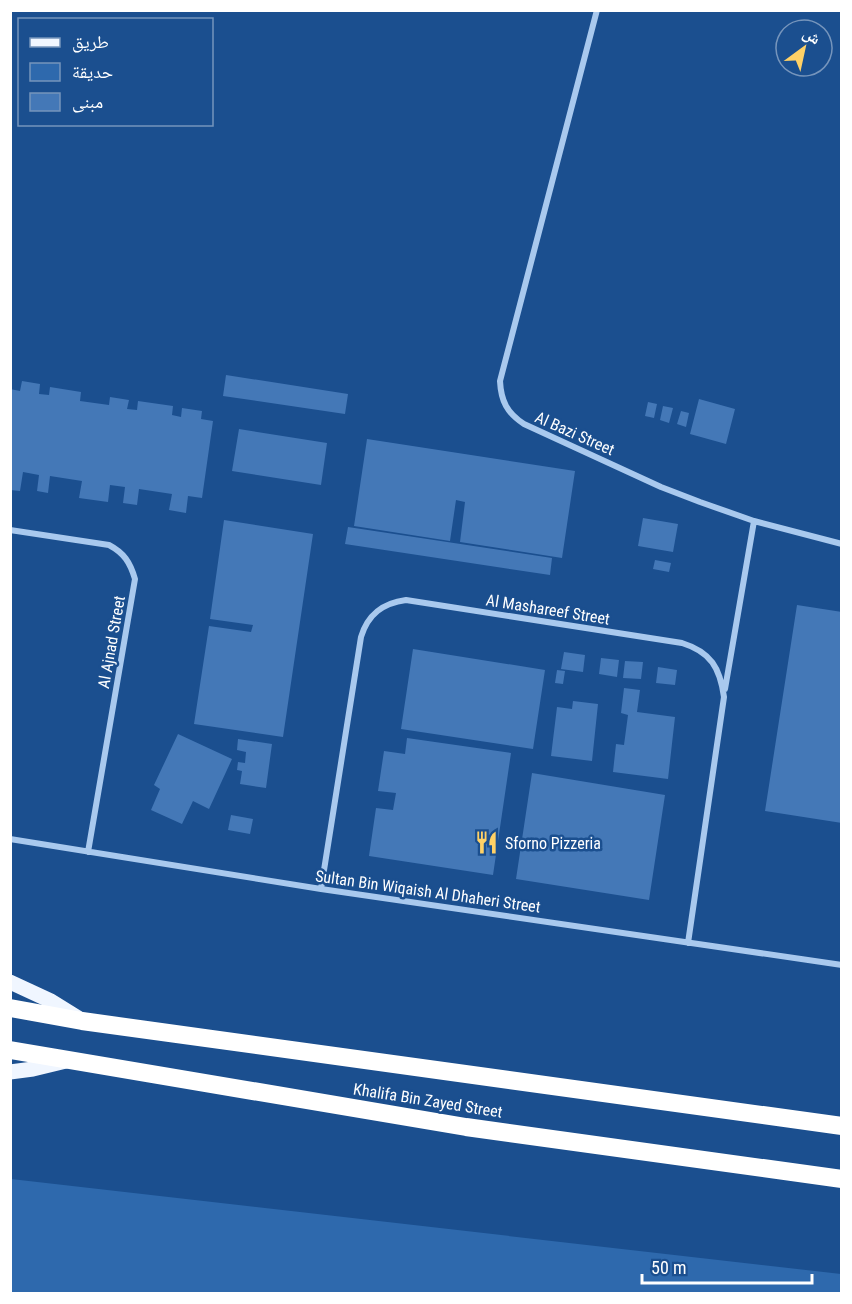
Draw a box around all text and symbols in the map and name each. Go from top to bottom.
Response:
legend [18,18,213,126]
north arrow [774,18,834,78]
text: ش [800,23,824,48]
text: طريق [72,31,109,53]
text: حديقة [72,61,113,82]
text: مبنى [72,91,103,113]
street label: Al Bazi Street [532,408,618,459]
street label: Al Mashareef Street [485,590,611,629]
street label: Al Ajnad Street [94,594,129,690]
restaurant icon: Sforno Pizzeria [474,830,500,856]
place label: Sforno Pizzeria [505,834,601,853]
street label: Sultan Bin Wiqaish Al Dhaheri Street [314,866,542,917]
street label: Khalifa Bin Zayed Street [352,1079,504,1122]
scale bar [642,1247,812,1285]
text: 50 m [651,1257,686,1278]

